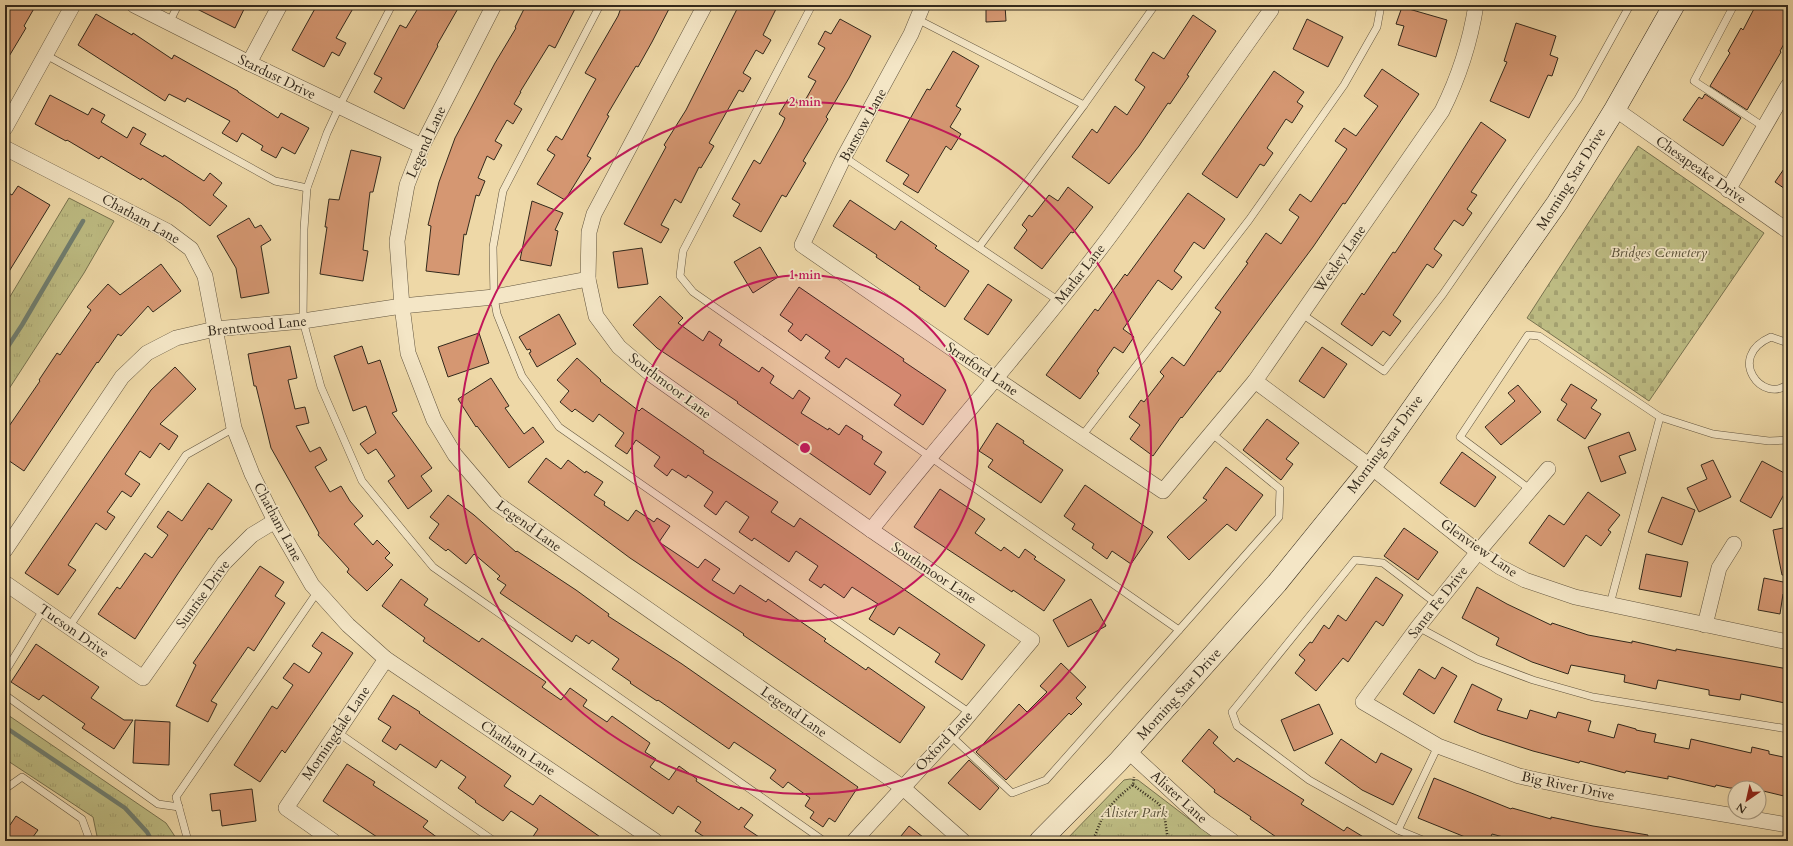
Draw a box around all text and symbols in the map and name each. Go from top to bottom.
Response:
street label: Stardust Drive [235,50,319,104]
street label: Barstow Lane [835,85,891,165]
text: 2 min [789,94,821,110]
street label: Legend Lane [402,103,450,181]
street label: Morning Star Drive [1532,124,1610,234]
street label: Chesapeake Drive [1652,132,1750,208]
street label: Chatham Lane [98,190,184,248]
street label: Wexley Lane [1309,221,1370,297]
street label: Marlar Lane [1050,240,1110,308]
park label: Bridges Cemetery [1611,243,1707,262]
text: 1 min [789,267,821,283]
street label: Brentwood Lane [206,311,308,341]
street label: Stratford Lane [942,338,1022,400]
street label: Southmoor Lane [625,349,715,423]
street label: Morning Star Drive [1343,391,1427,497]
centre of rings [798,441,812,455]
street label: Chatham Lane [249,479,307,565]
street label: Legend Lane [492,496,566,556]
street label: Glenview Lane [1437,514,1521,582]
street label: Southmoor Lane [888,537,980,609]
street label: Sunrise Drive [172,556,234,632]
street label: Santa Fe Drive [1404,562,1472,642]
street label: Tucson Drive [35,600,113,662]
street label: Morning Star Drive [1133,644,1225,744]
street label: Morningdale Lane [297,682,375,784]
street label: Legend Lane [757,682,831,742]
street label: Oxford Lane [911,707,977,775]
street label: Chatham Lane [477,716,559,780]
street label: Alister Lane [1146,766,1212,828]
street label: Big River Drive [1520,767,1616,805]
north arrow [1727,780,1767,820]
text: N [1733,799,1750,817]
park label: Alister Park [1100,803,1168,822]

